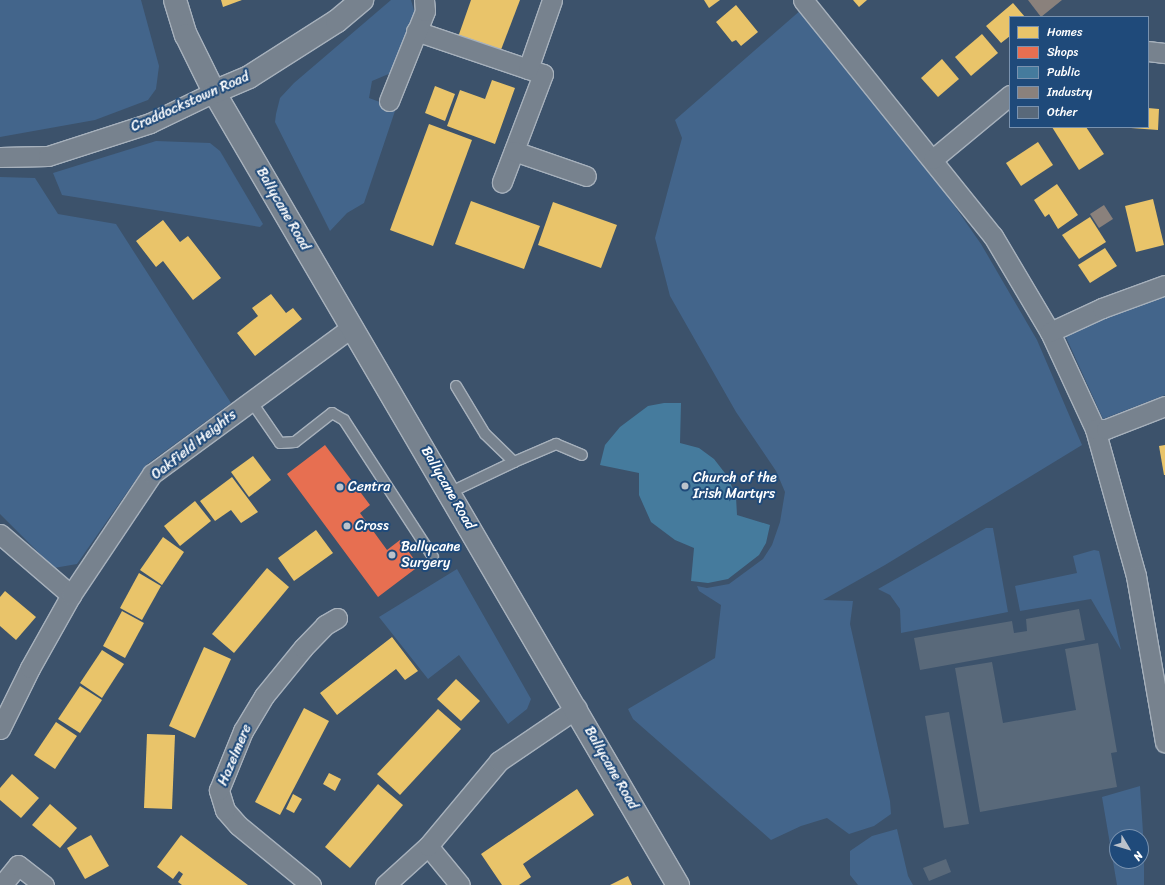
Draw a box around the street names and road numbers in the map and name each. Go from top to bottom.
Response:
street label: Craddockstown Road [128,68,252,136]
street label: Ballycane Road [252,165,314,253]
street label: Oakfield Heights [148,407,240,483]
street label: Ballycane Road [417,444,479,532]
street label: Hazelmere [215,722,255,788]
street label: Ballycane Road [580,724,642,812]

